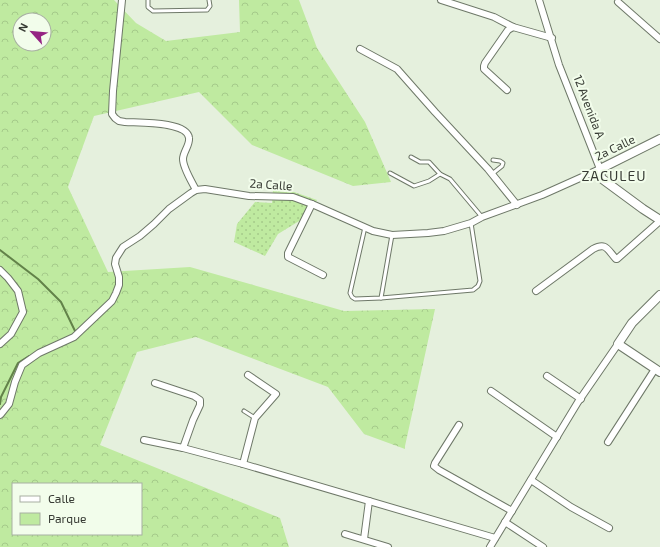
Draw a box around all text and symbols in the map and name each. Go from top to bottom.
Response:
north arrow [12,12,52,52]
text: N [15,21,30,34]
street label: 12 Avenida A [571,73,609,141]
street label: 2a Calle [592,131,637,163]
district label: ZACULEU [581,167,647,184]
street label: 2a Calle [249,176,293,192]
legend [12,483,142,535]
text: Calle [48,491,75,505]
text: Parque [48,511,86,525]

